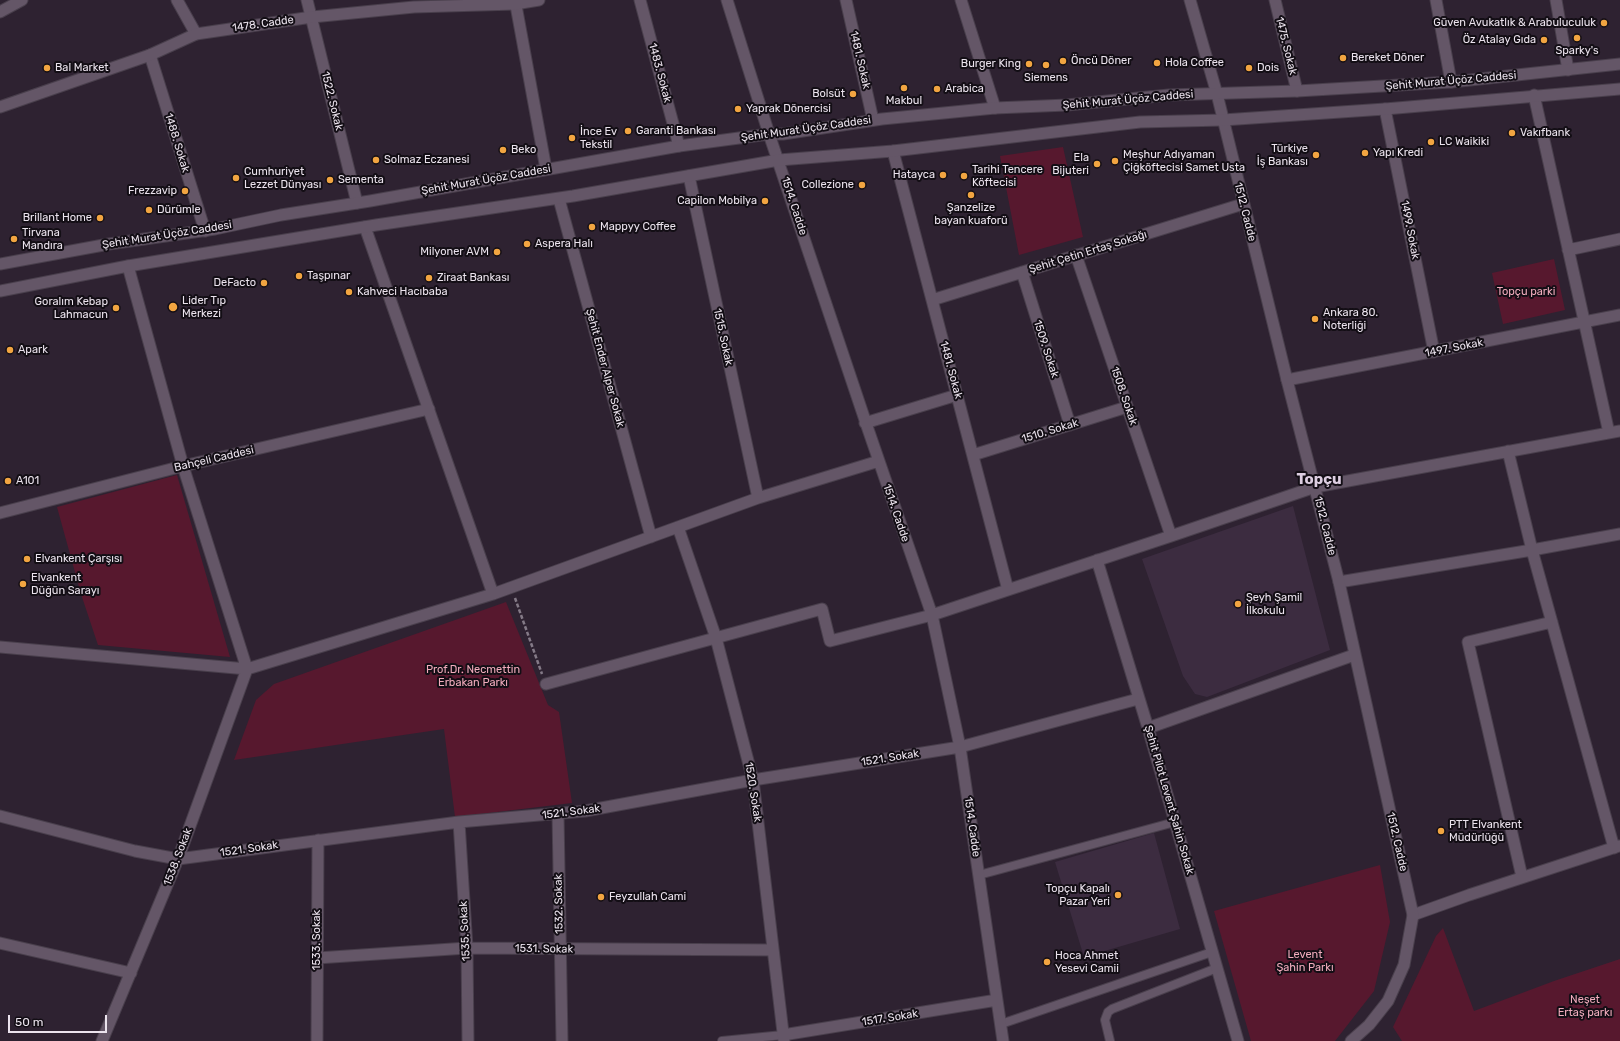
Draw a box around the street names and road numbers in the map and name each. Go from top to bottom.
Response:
street label: 1478. Cadde [231,13,295,35]
street label: 1475. Sokak [1272,16,1300,76]
street label: 1481. Sokak [847,30,873,90]
street label: 1483. Sokak [646,42,674,104]
street label: Şehit Murat Üçöz Caddesi [1385,69,1517,93]
street label: 1522. Sokak [318,70,346,132]
street label: Şehit Murat Üçöz Caddesi [1062,88,1194,112]
street label: 1488. Sokak [162,112,192,174]
street label: Şehit Murat Üçöz Caddesi [740,113,872,145]
street label: Şehit Murat Üçöz Caddesi [420,162,552,198]
street label: 1514. Cadde [778,175,810,237]
street label: 1512. Cadde [1231,181,1259,243]
street label: 1499. Sokak [1398,199,1422,261]
street label: Şehit Murat Üçöz Caddesi [101,218,233,252]
street label: Şehit Çetin Ertaş Sokağı [1027,228,1149,276]
street label: Şehit Ender Alper Sokak [583,307,627,429]
street label: 1515. Sokak [710,307,736,367]
street label: 1509. Sokak [1030,318,1062,380]
street label: 1497. Sokak [1424,336,1484,360]
street label: 1481. Sokak [937,340,965,400]
street label: 1508. Sokak [1108,365,1140,427]
street label: 1510. Sokak [1020,416,1080,446]
street label: Bahçeli Caddesi [173,443,255,475]
street label: 1514. Cadde [880,482,912,544]
street label: 1512. Cadde [1311,495,1339,557]
street label: Şehit Pilot Levent Şahin Sokak [1141,724,1197,876]
street label: 1521. Sokak [860,747,920,769]
street label: 1520. Sokak [742,761,764,823]
street label: 1514. Cadde [961,796,983,858]
street label: 1521. Sokak [541,802,601,822]
street label: 1512. Cadde [1384,811,1410,873]
street label: 1538. Sokak [161,826,195,888]
street label: 1521. Sokak [219,838,279,860]
street label: 1532. Sokak [552,874,566,934]
street label: 1535. Sokak [457,901,473,961]
street label: 1533. Sokak [310,910,324,970]
street label: 1531. Sokak [515,942,573,956]
street label: 1517. Sokak [861,1007,919,1029]

